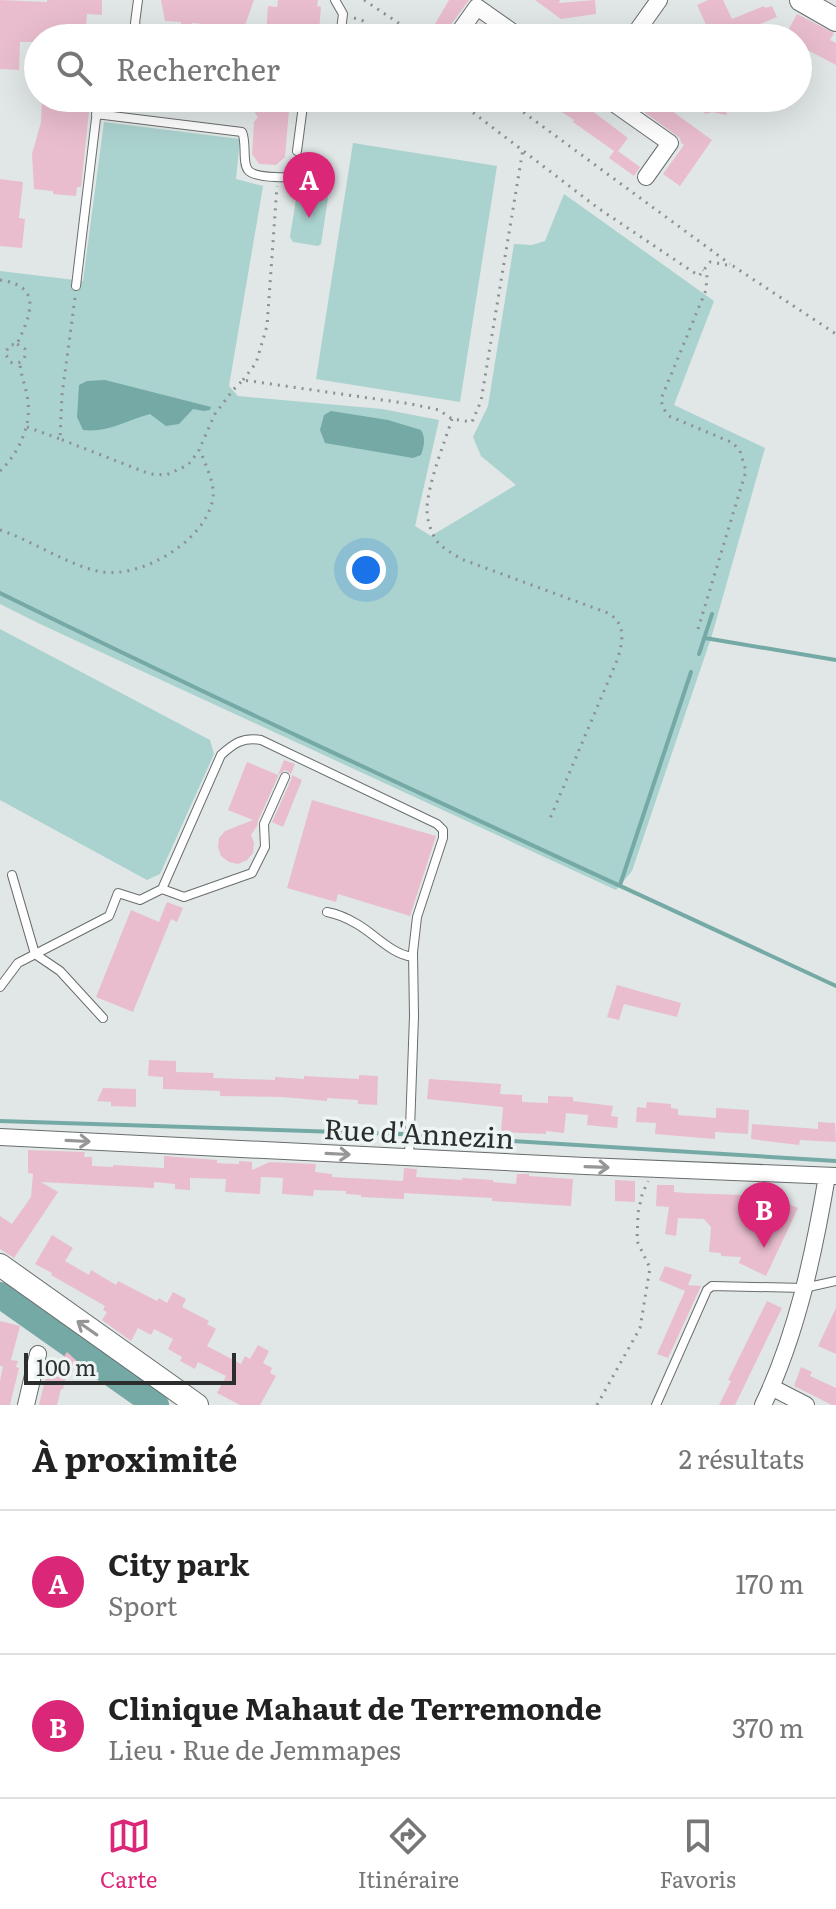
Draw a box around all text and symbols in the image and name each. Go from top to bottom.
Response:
search box [24,24,812,112]
icon: search [52,46,96,90]
text: Rechercher [116,46,280,90]
pin: A [283,152,335,218]
your location [346,550,386,590]
street label: Rue d'Annezin [323,1106,515,1158]
one-way arrow [64,1134,91,1149]
one-way arrow [324,1147,351,1162]
one-way arrow [583,1159,610,1174]
pin: B [738,1182,790,1248]
one-way arrow [77,1320,99,1336]
scale bar [24,1349,236,1385]
text: 100 m [36,1350,96,1383]
text: À proximité [32,1432,237,1482]
text: 2 résultats [679,1438,804,1477]
text: City park [108,1541,249,1585]
text: A [48,1563,68,1602]
text: 170 m [736,1563,804,1602]
text: Sport [108,1585,177,1624]
text: Clinique Mahaut de Terremonde [108,1685,602,1729]
text: B [49,1707,67,1746]
text: 370 m [732,1707,804,1746]
text: Lieu · Rue de Jemmapes [108,1729,401,1768]
tab: Carte [100,1814,157,1895]
tab: Itinéraire [358,1814,459,1895]
tab: Favoris [659,1814,736,1895]

